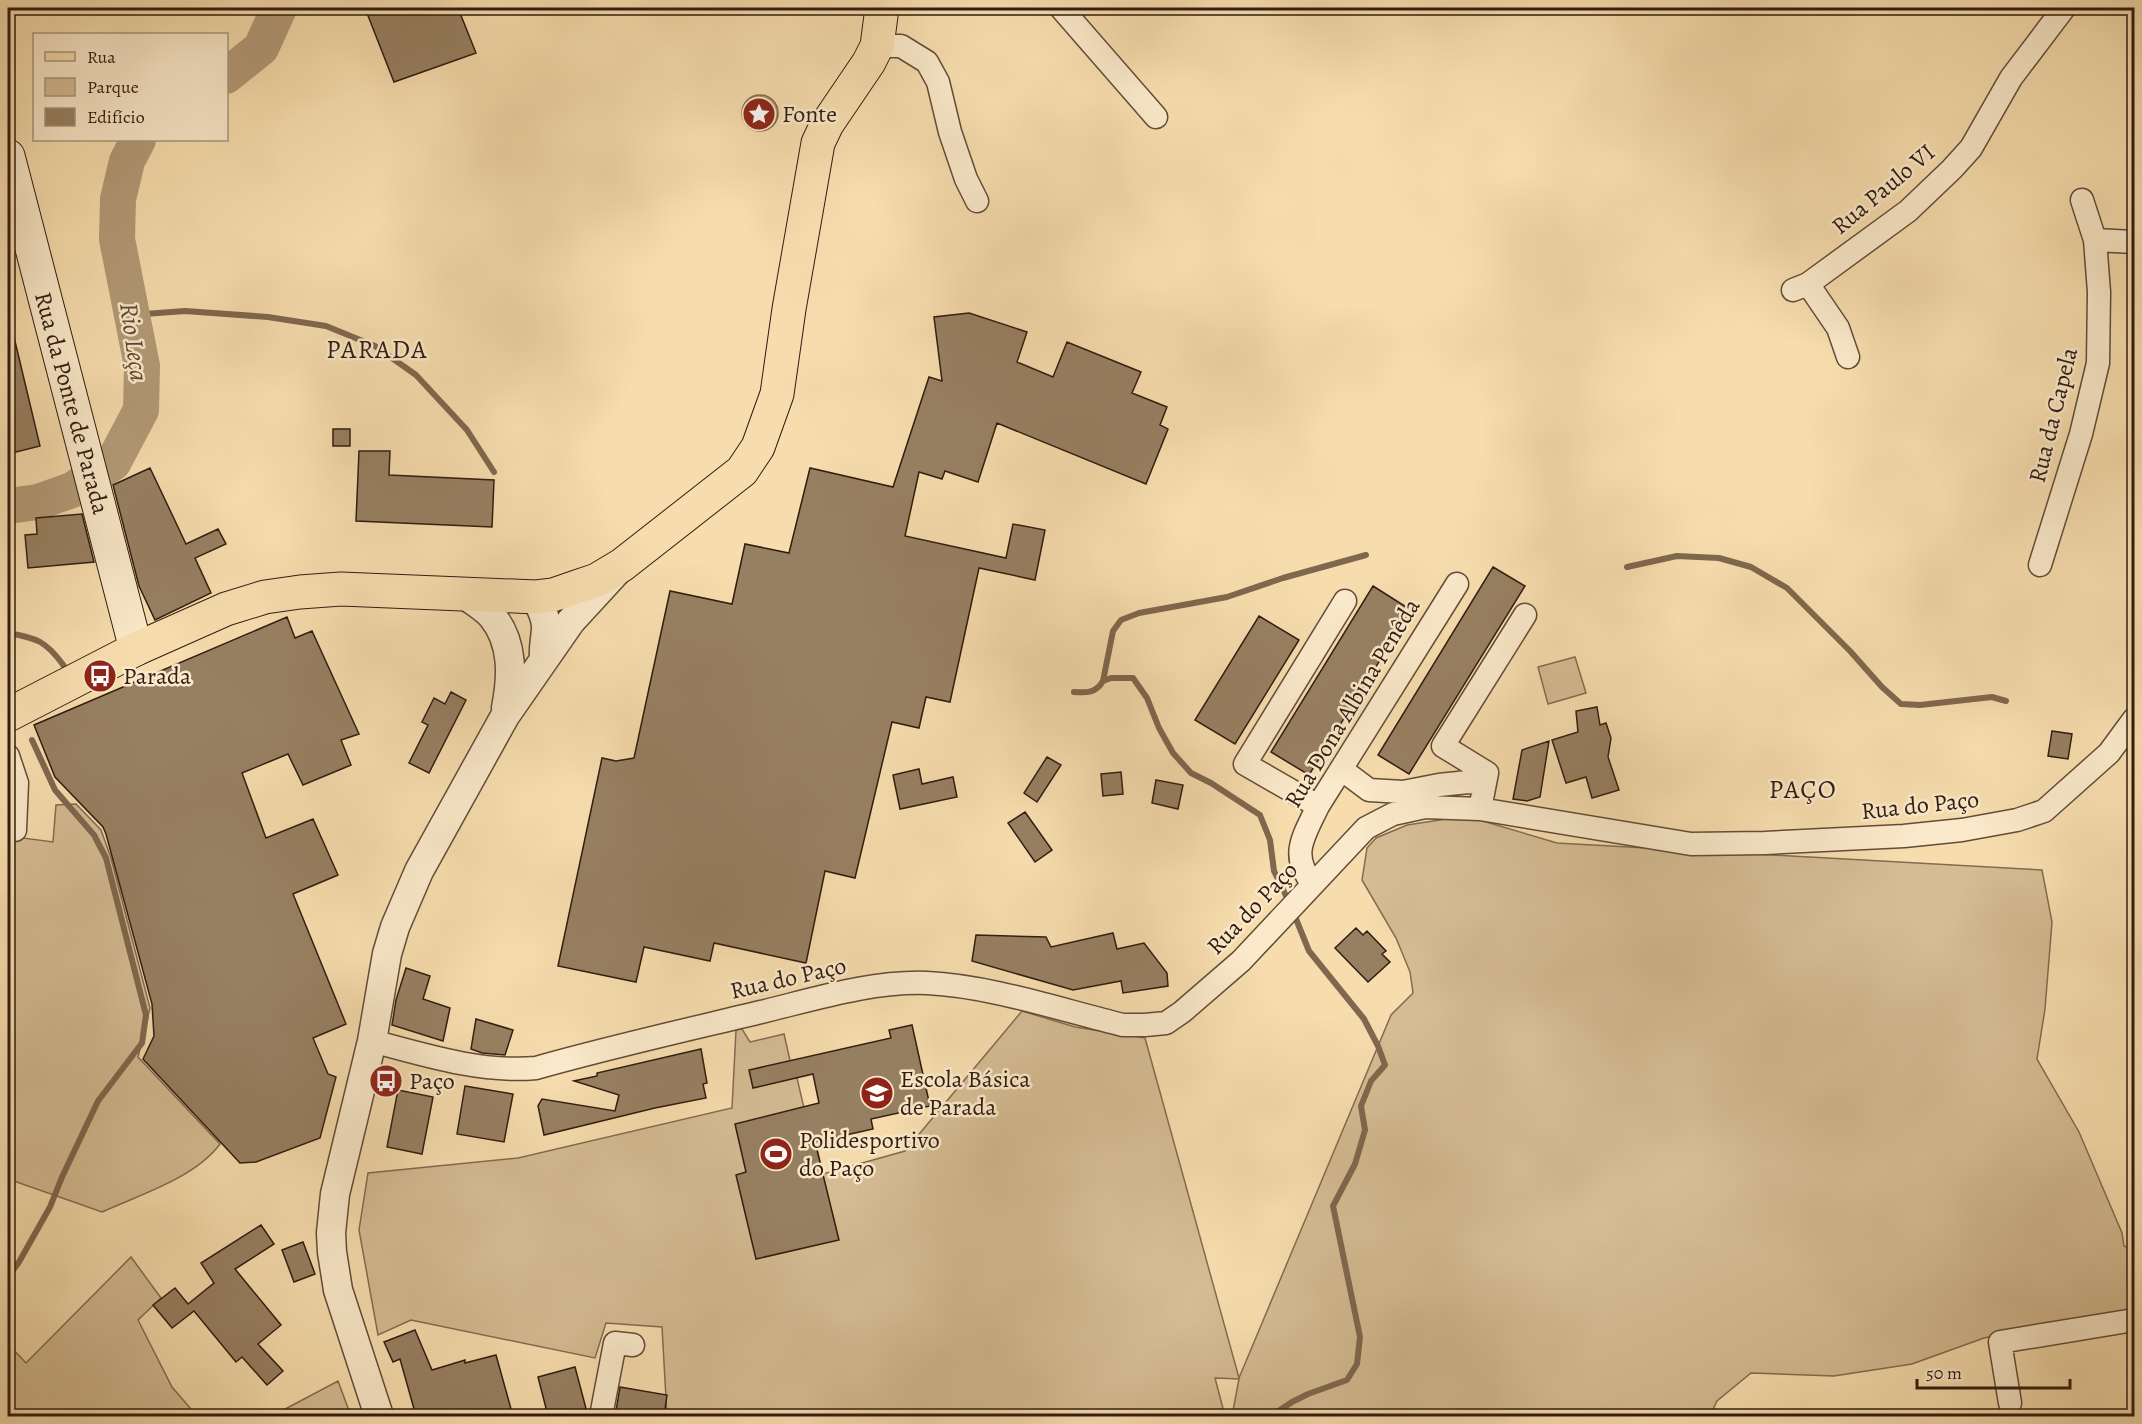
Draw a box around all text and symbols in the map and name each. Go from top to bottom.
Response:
legend [33,33,228,141]
text: Rua [87,45,116,69]
text: Parque [87,75,139,99]
place icon: Fonte [741,96,777,132]
place label: Fonte [782,98,837,130]
text: Edifício [87,105,145,129]
street label: Rua Paulo VI [1825,136,1941,242]
street label: Rua da Ponte de Parada [27,288,117,518]
water label: Rio Leça [111,300,157,384]
district label: PARADA [326,332,428,367]
street label: Rua da Capela [2021,343,2085,486]
street label: Rua Dona Albina Penêda [1277,592,1428,814]
bus stop icon: Parada [82,658,118,694]
place label: Parada [123,660,192,692]
district label: PAÇO [1769,772,1837,807]
street label: Rua do Paço [1860,783,1980,827]
street label: Rua do Paço [1199,854,1305,962]
street label: Rua do Paço [727,949,849,1007]
bus stop icon: Paço [368,1063,404,1099]
place label: Escola Básica de Parada [900,1063,1031,1123]
place label: Paço [409,1065,455,1097]
school or university icon: Escola Básica de Parada [859,1075,895,1111]
place label: Polidesportivo do Paço [799,1124,940,1184]
sports icon: Polidesportivo do Paço [758,1136,794,1172]
scale bar [1917,1352,2070,1390]
text: 50 m [1926,1361,1962,1385]

